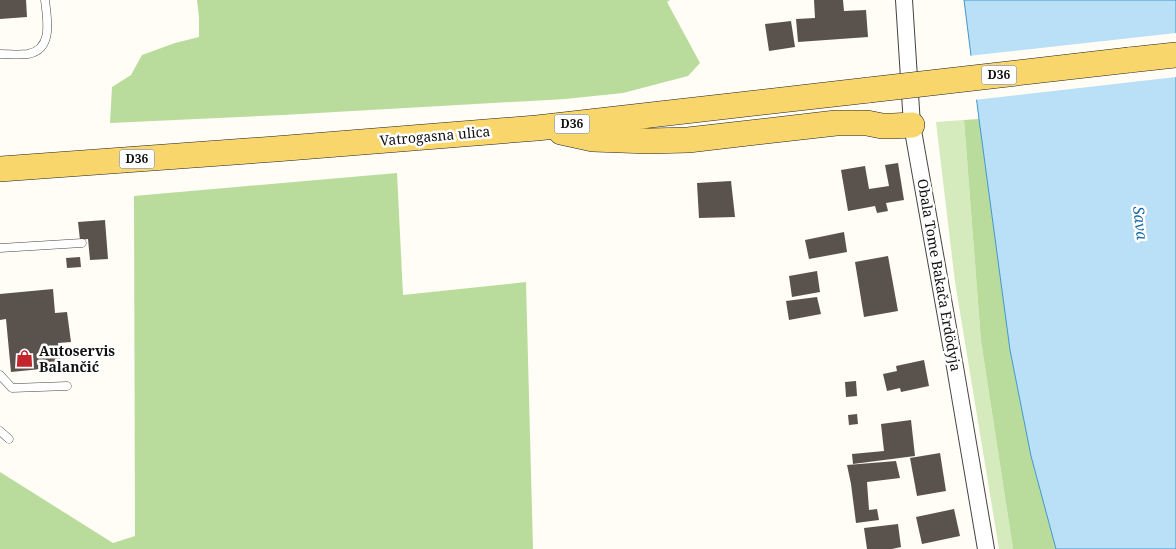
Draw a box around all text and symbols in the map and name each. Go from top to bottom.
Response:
road number: D36 [982,66,1016,84]
road number: D36 [554,115,590,134]
street label: Vatrogasna ulica [379,121,491,150]
road number: D36 [120,150,154,168]
street label: Obala Tome Bakača Erdödyja [913,177,966,373]
water label: Sava [1129,205,1153,241]
place label: Autoservis Balančić [39,341,115,376]
shop icon: Autoservis Balančić [15,349,35,369]

